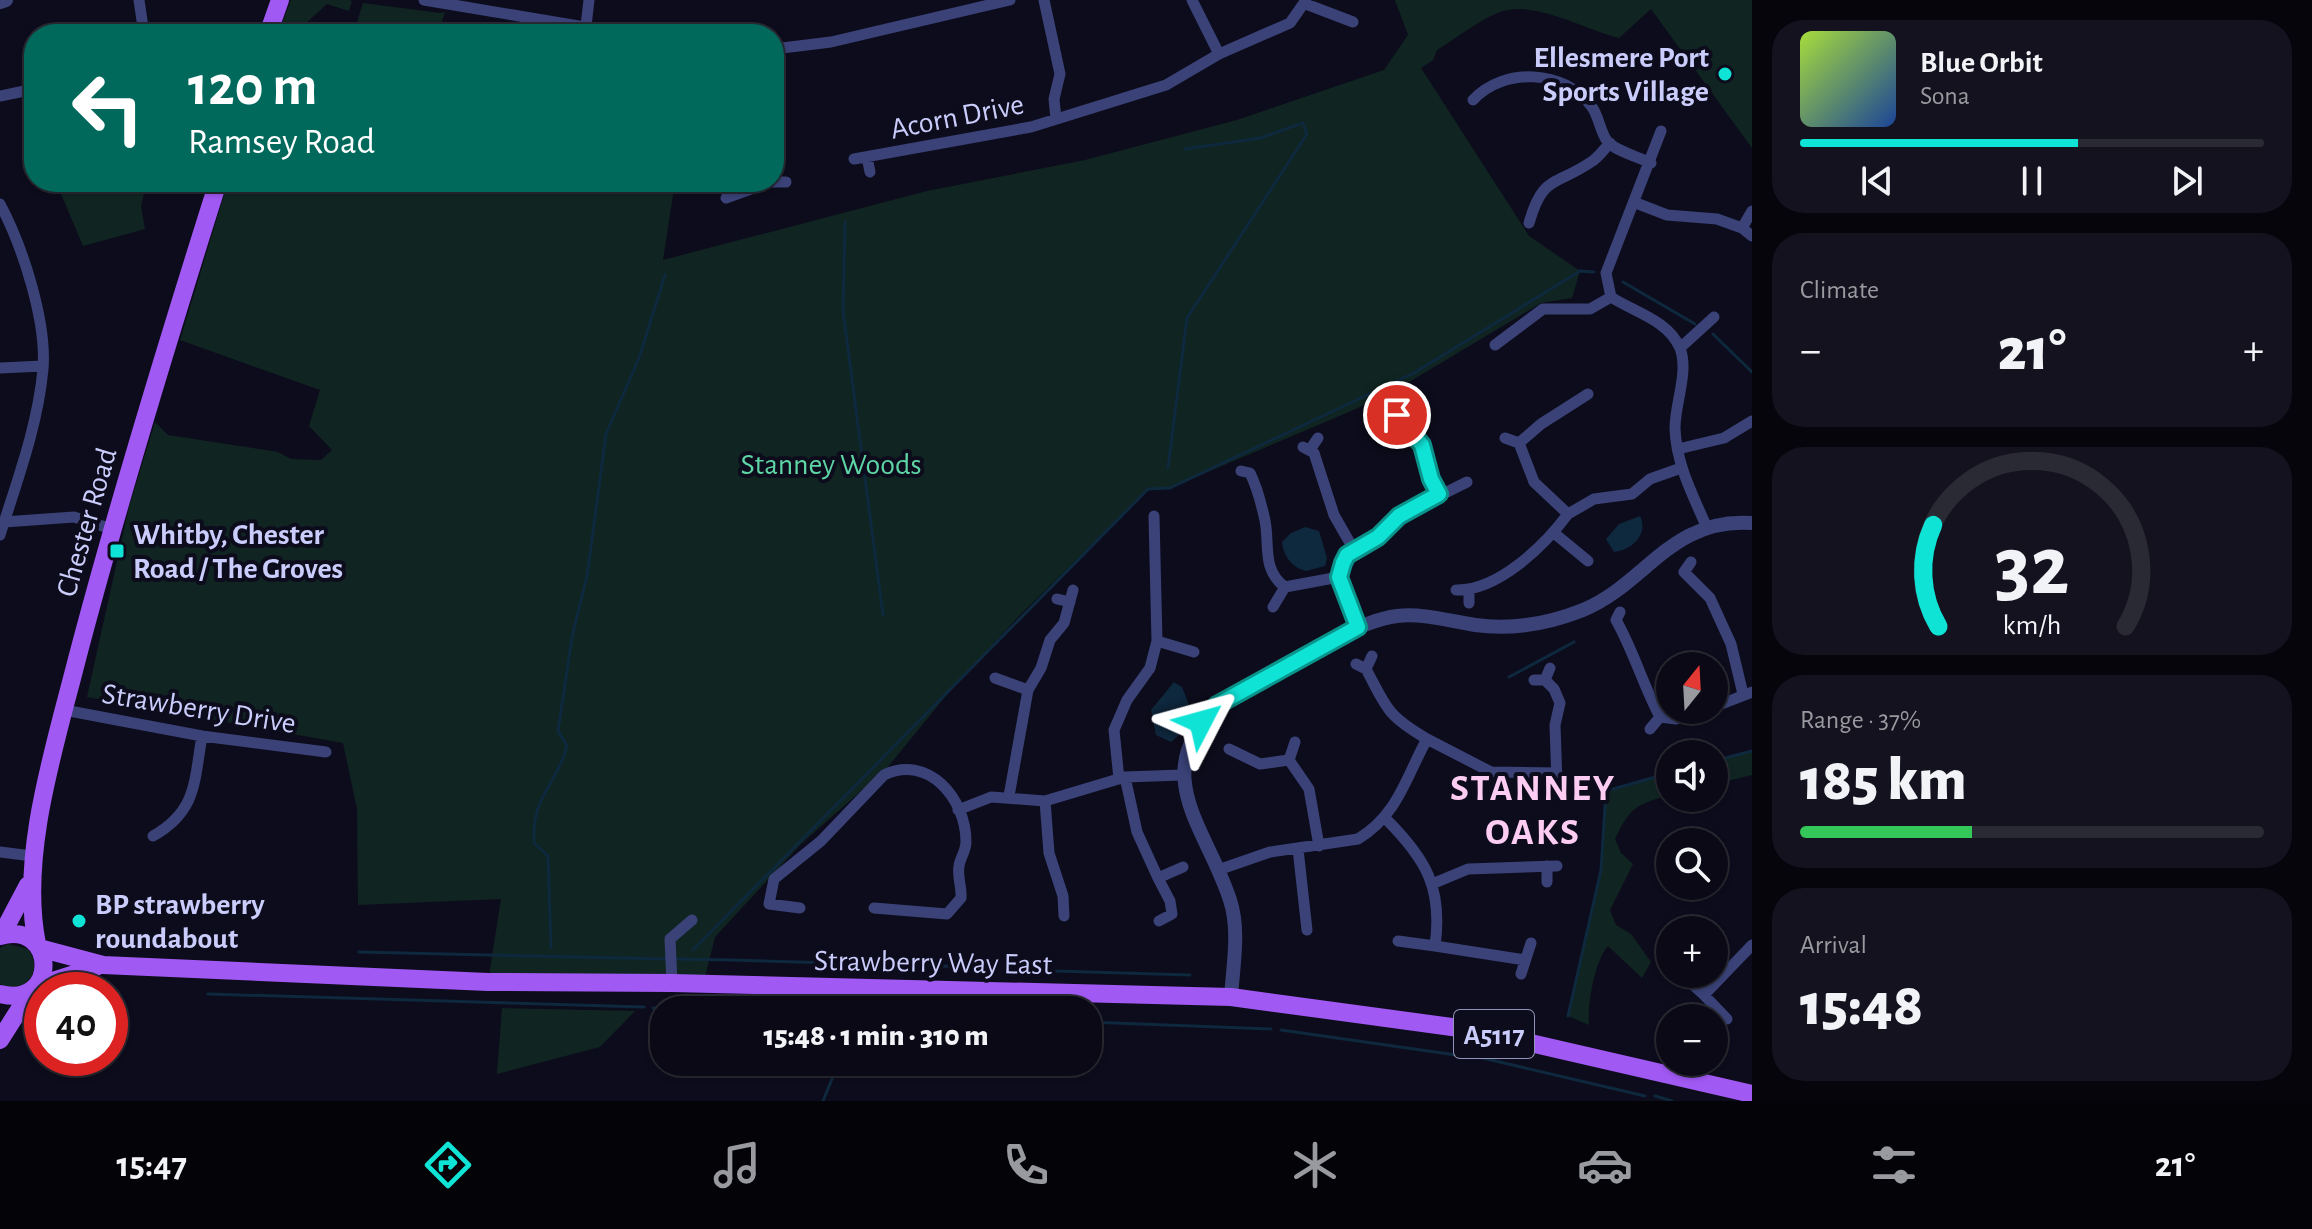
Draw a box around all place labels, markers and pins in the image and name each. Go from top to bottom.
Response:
place label: Ellesmere Port Sports Village [1534,43,1709,107]
marker: Ellesmere Port Sports Village [1716,65,1734,83]
pin [1363,381,1431,449]
place label: Whitby, Chester Road / The Groves [133,520,343,584]
marker: Whitby, Chester Road / The Groves [108,542,126,560]
place label: BP strawberry roundabout [95,890,265,954]
marker: BP strawberry roundabout [70,912,88,930]

